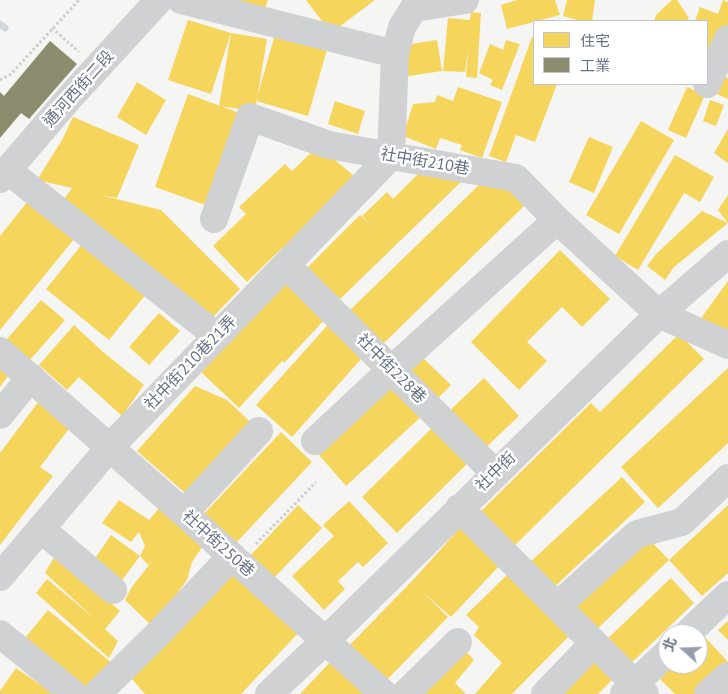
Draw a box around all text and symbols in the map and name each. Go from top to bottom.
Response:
legend [533,20,708,85]
text: 住宅 [580,31,610,50]
street label: 通河西街二段 [40,47,118,131]
text: 工業 [580,56,610,75]
street label: 社中街210巷 [379,145,471,179]
street label: 社中街210巷21弄 [141,312,241,414]
street label: 社中街228巷 [352,330,430,408]
street label: 社中街 [472,448,520,496]
street label: 社中街250巷 [178,507,258,581]
north arrow [658,624,708,674]
text: 北 [659,635,681,654]

